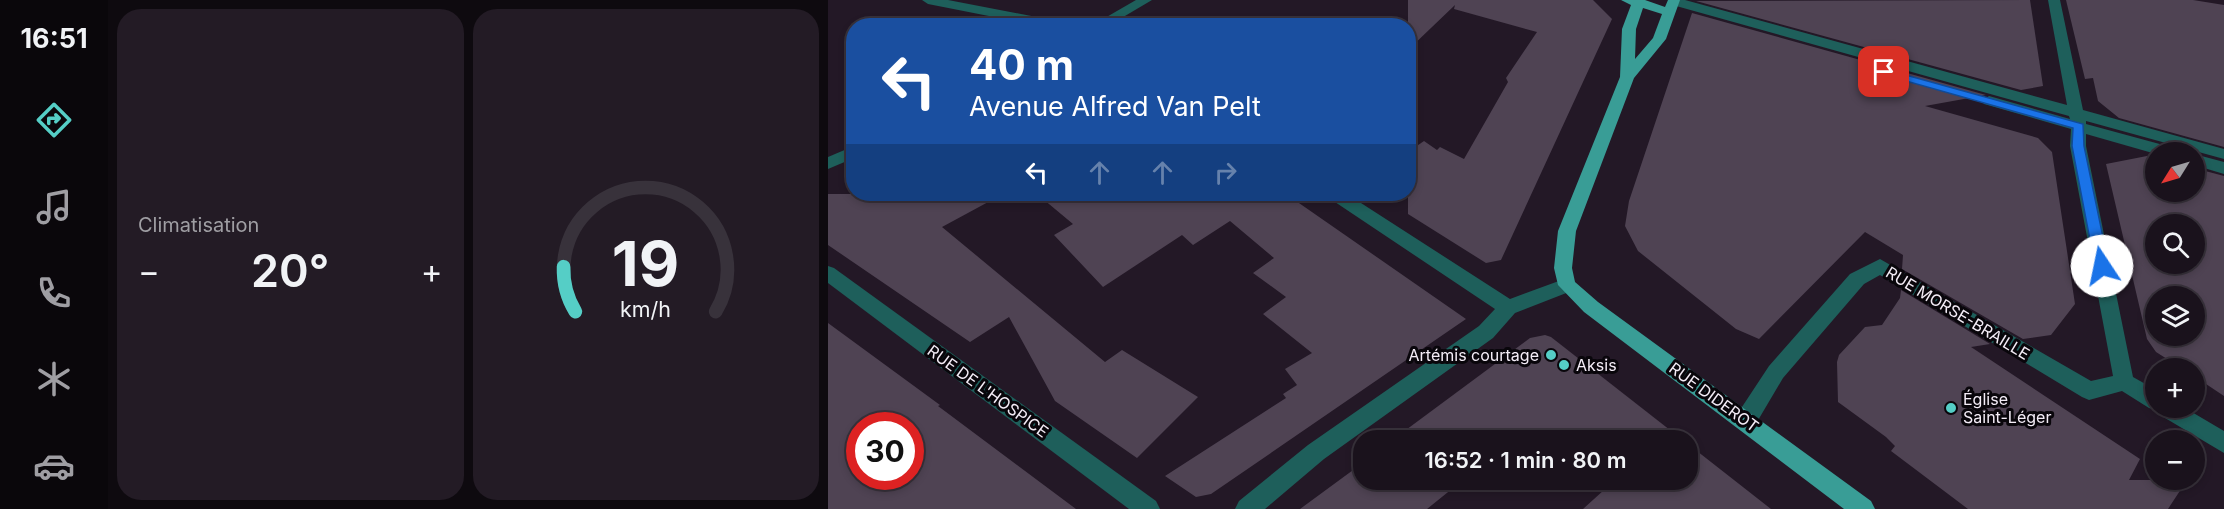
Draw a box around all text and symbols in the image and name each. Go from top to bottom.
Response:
text: 16:51 [20,22,88,55]
text: 40 m [969,39,1074,90]
icon: left [870,42,948,120]
pin [1858,46,1909,97]
icon: arrive [1867,55,1900,88]
text: Avenue Alfred Van Pelt [969,90,1261,123]
icon: directions [33,99,75,141]
north arrow [2145,142,2205,202]
map controls [2145,142,2205,490]
icon: left [1020,156,1053,189]
icon: ahead [1083,156,1116,189]
icon: ahead [1146,156,1179,189]
icon: right [1209,156,1242,189]
icon: music [33,186,75,228]
text: Climatisation [138,213,259,237]
button: search [2145,214,2205,274]
text: 19 [612,226,679,301]
position arrow [2070,234,2134,298]
text: 20° [251,243,329,298]
text: − [138,251,160,291]
text: + [421,251,443,291]
street label: RUE MORSE-BRAILLE [1882,262,2034,364]
icon: phone [33,272,75,314]
button: layers [2145,286,2205,346]
text: km/h [620,296,671,322]
street label: RUE DE L'HOSPICE [924,340,1052,442]
place label: Artémis courtage [1409,345,1539,365]
marker: Artémis courtage [1544,348,1558,362]
place label: Aksis [1576,355,1617,375]
icon: climate [33,358,75,400]
marker: Aksis [1557,358,1571,372]
street label: RUE DIDEROT [1665,358,1763,436]
button: + [2145,358,2205,418]
place label: Église Saint-Léger [1963,389,2051,427]
marker: Église Saint-Léger [1944,401,1958,415]
speed limit sign: 30 [846,412,924,490]
button: − [2145,430,2205,490]
icon: car [33,445,75,487]
text: 16:52 · 1 min · 80 m [1425,447,1626,473]

